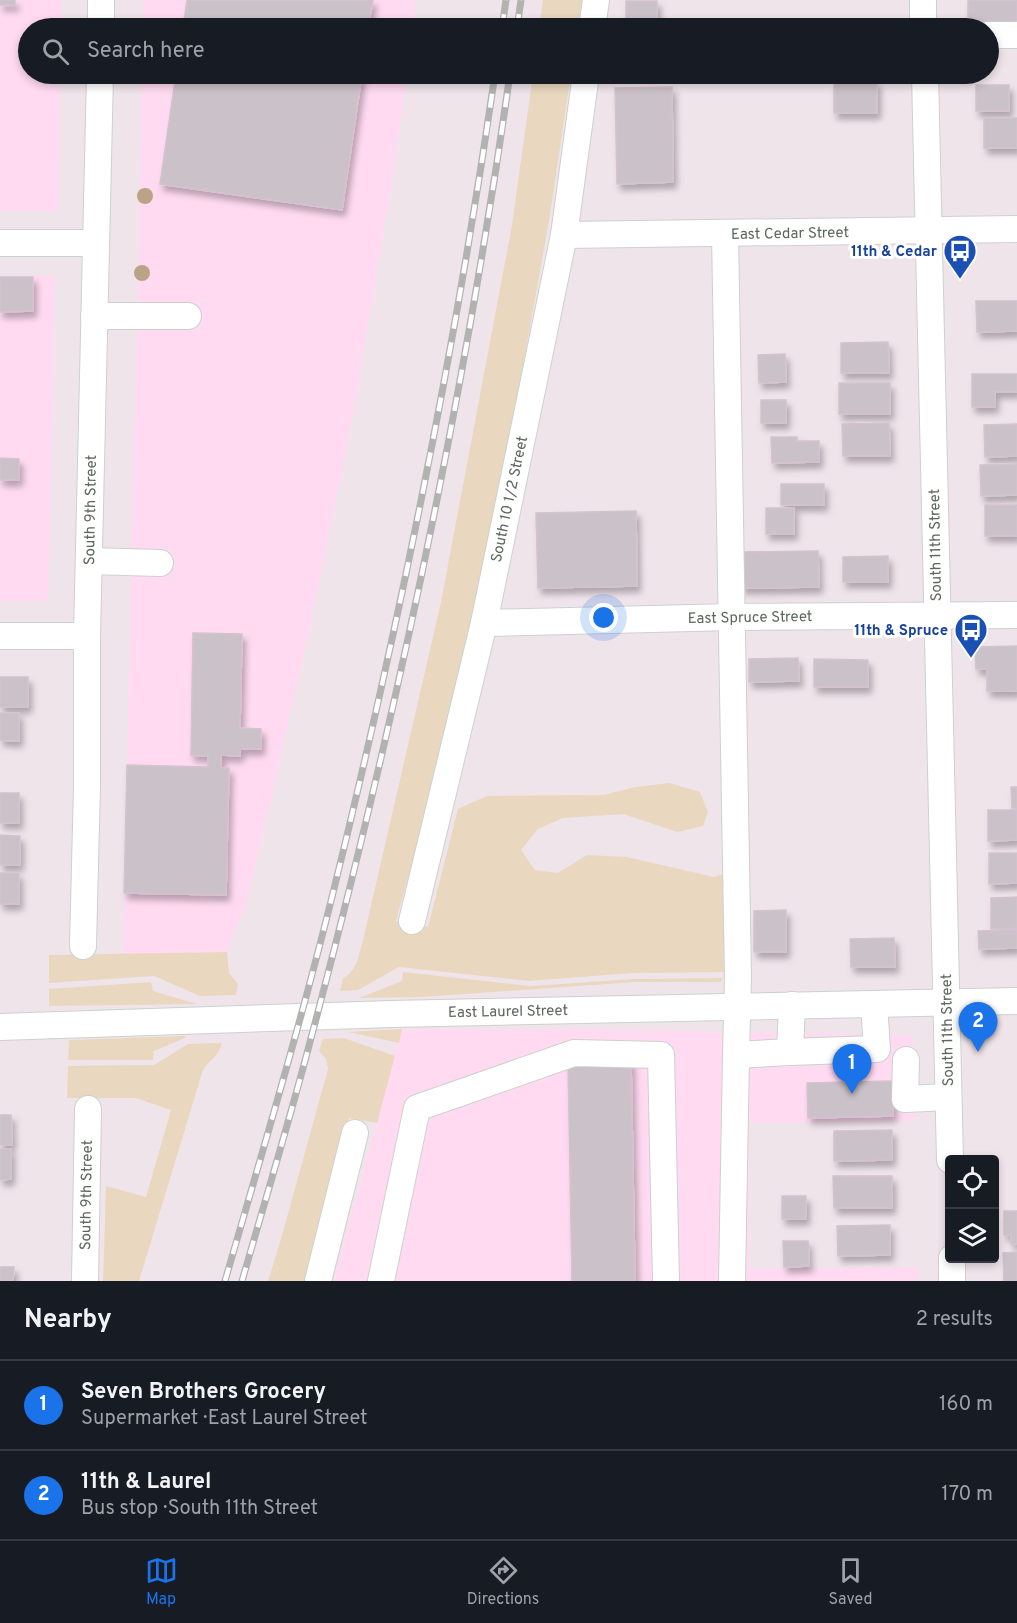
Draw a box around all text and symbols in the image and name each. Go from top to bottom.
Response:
search box [18,18,999,84]
icon: search [39,35,72,68]
text: Search here [87,38,205,65]
street label: East Cedar Street [731,224,849,245]
bus stop icon: 11th & Cedar [942,233,978,280]
place label: 11th & Cedar [851,243,938,262]
street label: South 10 1/2 Street [488,434,533,564]
street label: South 9th Street [81,455,102,565]
street label: South 11th Street [926,488,947,601]
your location [589,603,618,632]
street label: East Spruce Street [687,608,813,629]
bus stop icon: 11th & Spruce [953,612,989,659]
place label: 11th & Spruce [854,622,948,641]
street label: South 11th Street [938,973,959,1086]
street label: East Laurel Street [448,1002,568,1023]
pin: 2 [958,1002,998,1052]
pin: 1 [832,1044,872,1094]
street label: South 9th Street [77,1140,98,1250]
map controls [945,1155,999,1263]
button: locate [945,1155,999,1209]
button: layers [945,1209,999,1263]
text: Nearby [24,1304,112,1337]
text: 2 results [916,1307,993,1333]
text: Seven Brothers Grocery [81,1379,326,1406]
text: 1 [40,1392,48,1418]
text: 160 m [939,1392,993,1418]
text: Supermarket · East Laurel Street [81,1406,368,1432]
text: 11th & Laurel [81,1469,211,1496]
text: 2 [37,1482,50,1508]
text: 170 m [941,1482,993,1508]
text: Bus stop · South 11th Street [81,1496,318,1522]
tab: Map [145,1554,178,1610]
tab: Directions [467,1554,539,1610]
tab: Saved [828,1554,872,1610]

